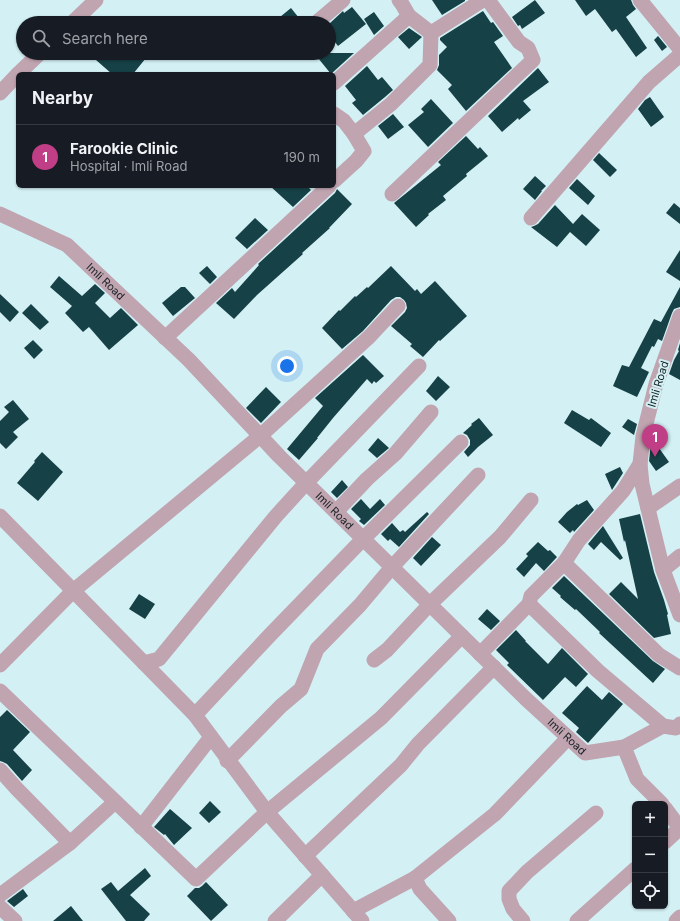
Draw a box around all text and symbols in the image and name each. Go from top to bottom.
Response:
search box [16,16,336,60]
icon: search [30,27,52,49]
text: Search here [62,29,148,48]
text: Nearby [32,88,93,108]
text: Farookie Clinic [70,139,178,158]
text: 1 [42,149,48,165]
text: 190 m [283,149,320,165]
text: Hospital · Imli Road [70,158,187,174]
street label: Imli Road [84,260,128,303]
your location [277,356,297,376]
street label: Imli Road [644,359,672,409]
pin: 1 [642,424,668,457]
street label: Imli Road [313,489,356,532]
street label: Imli Road [545,715,589,758]
map controls [632,801,668,909]
button: + [632,801,668,837]
button: − [632,837,668,873]
button: locate [632,873,668,909]

